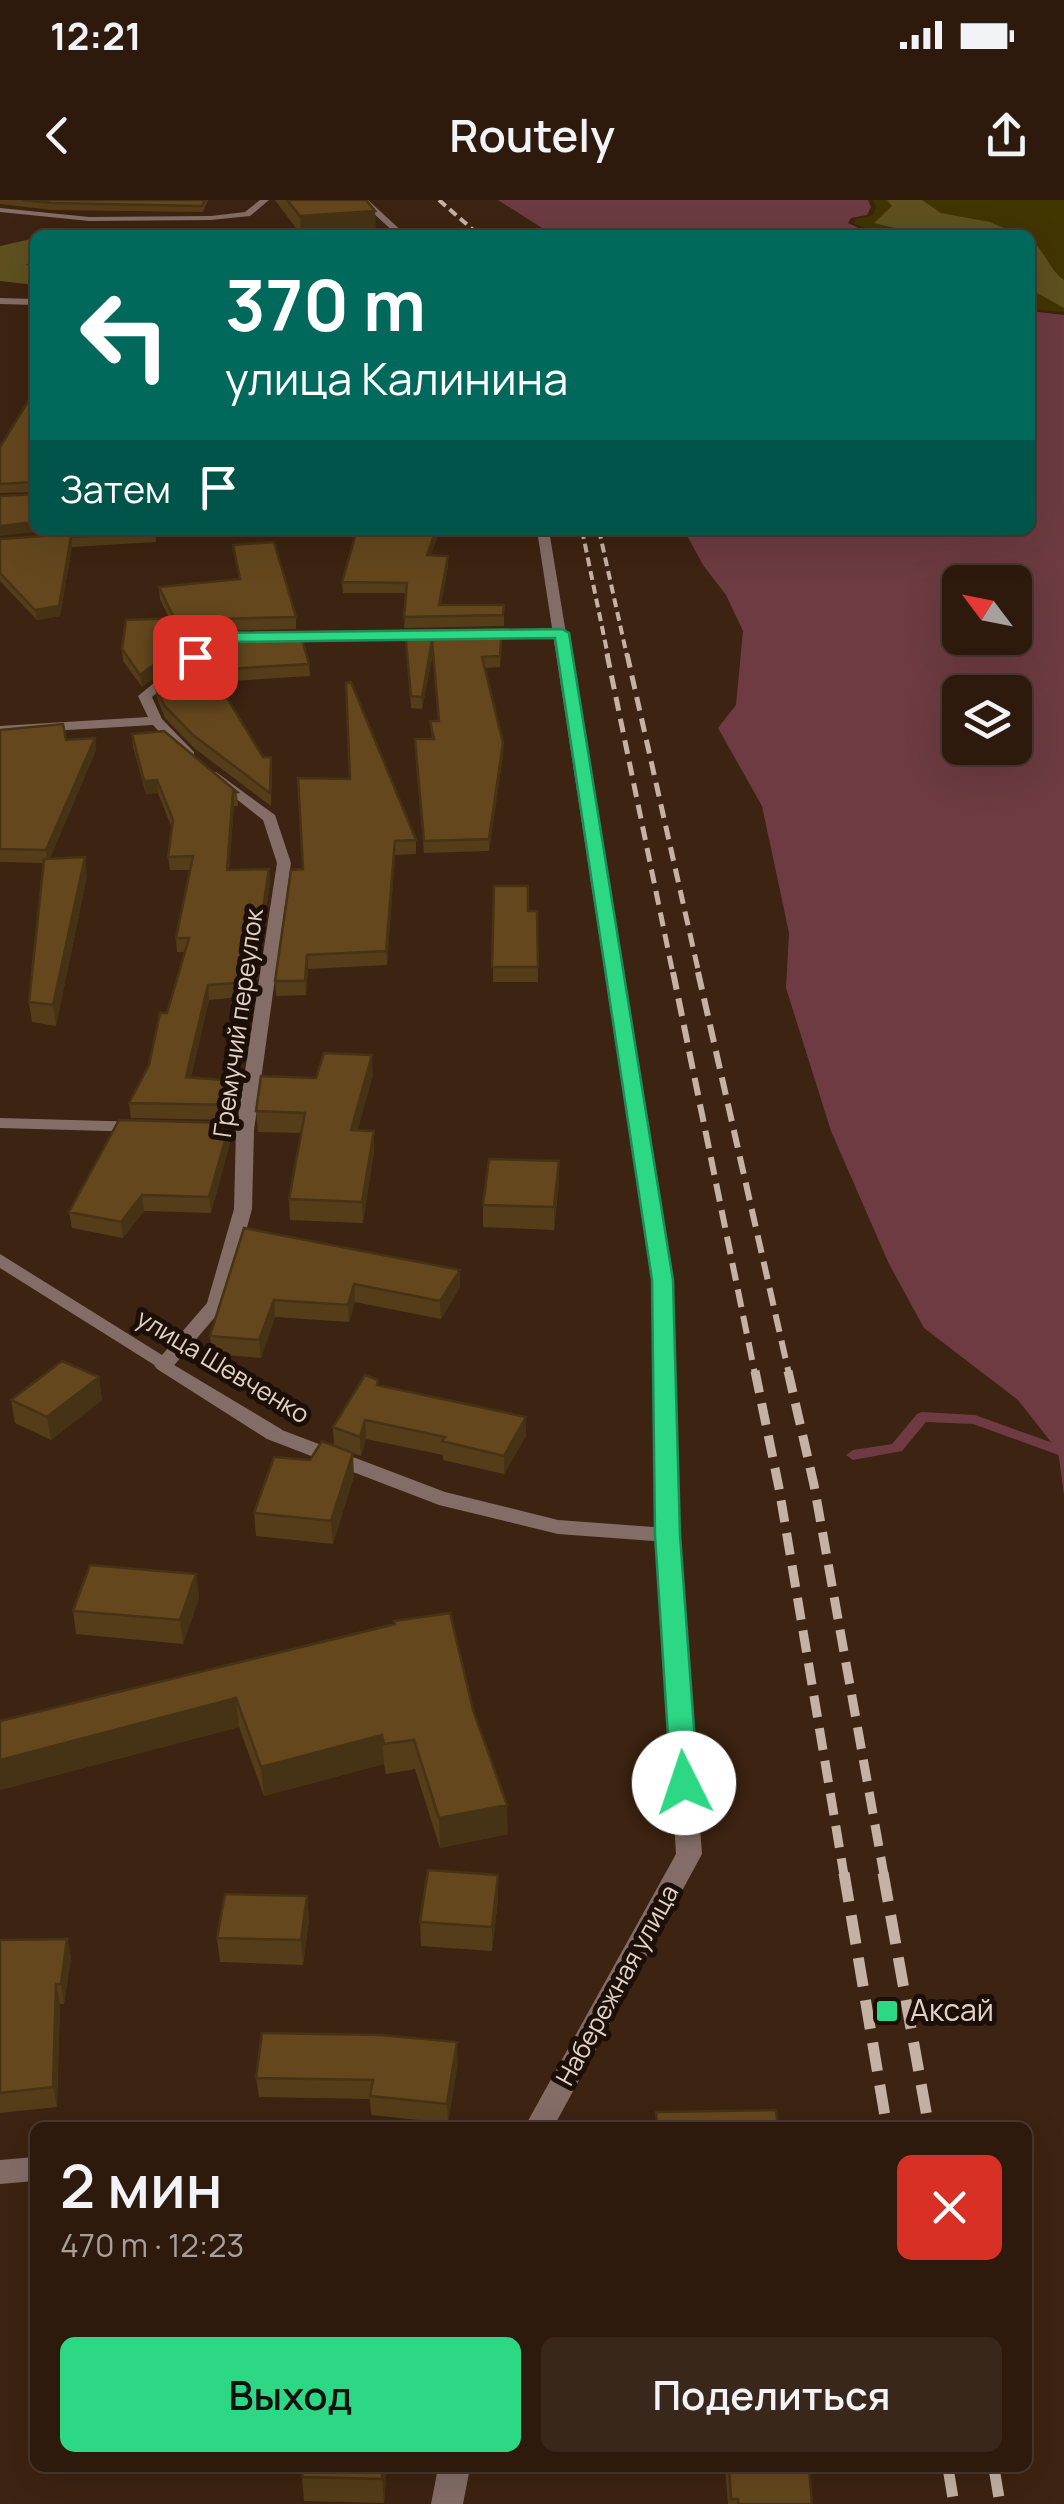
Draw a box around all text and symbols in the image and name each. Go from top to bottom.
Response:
text: 12:21 [50,9,142,61]
text: Routely [449,104,615,166]
icon: back [30,108,85,163]
icon: share [979,108,1034,163]
text: 370 m [225,256,426,352]
icon: left [60,270,190,400]
text: улица Калинина [225,347,568,409]
icon: arrive [191,460,246,515]
text: Затем [60,462,171,514]
north arrow [942,565,1032,655]
map controls [942,565,1032,765]
pin [153,615,238,700]
icon: arrive [168,630,223,685]
button: layers [942,675,1032,765]
street label: Гремучий переулок [204,906,271,1140]
street label: улица Шевченко [130,1300,316,1431]
position arrow [632,1731,736,1835]
street label: Набережная улица [547,1878,686,2091]
place label: Аксай [910,1989,994,2030]
marker: Аксай [874,1998,900,2024]
text: 2 мин [60,2144,222,2226]
button: close [897,2155,1002,2260]
text: 470 m · 12:23 [60,2223,244,2267]
button: Выход [60,2337,521,2452]
button: Поделиться [541,2337,1002,2452]

